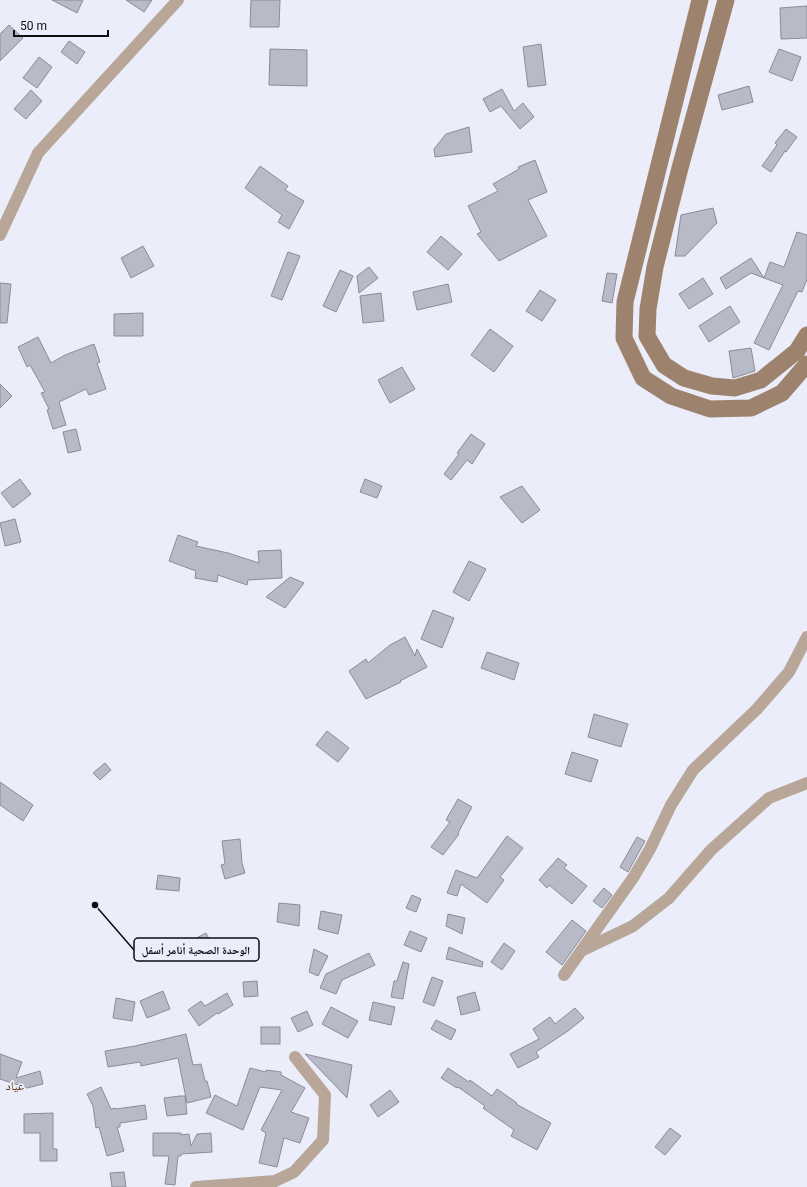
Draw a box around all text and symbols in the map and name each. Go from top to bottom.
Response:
scale bar [14,12,108,38]
text: 50 m [20,19,47,33]
callout: الوحدة الصحية أنامر أسفل [134,938,259,961]
text: الوحدة الصحية أنامر أسفل [142,943,250,958]
district label: عياد [6,1079,24,1093]

